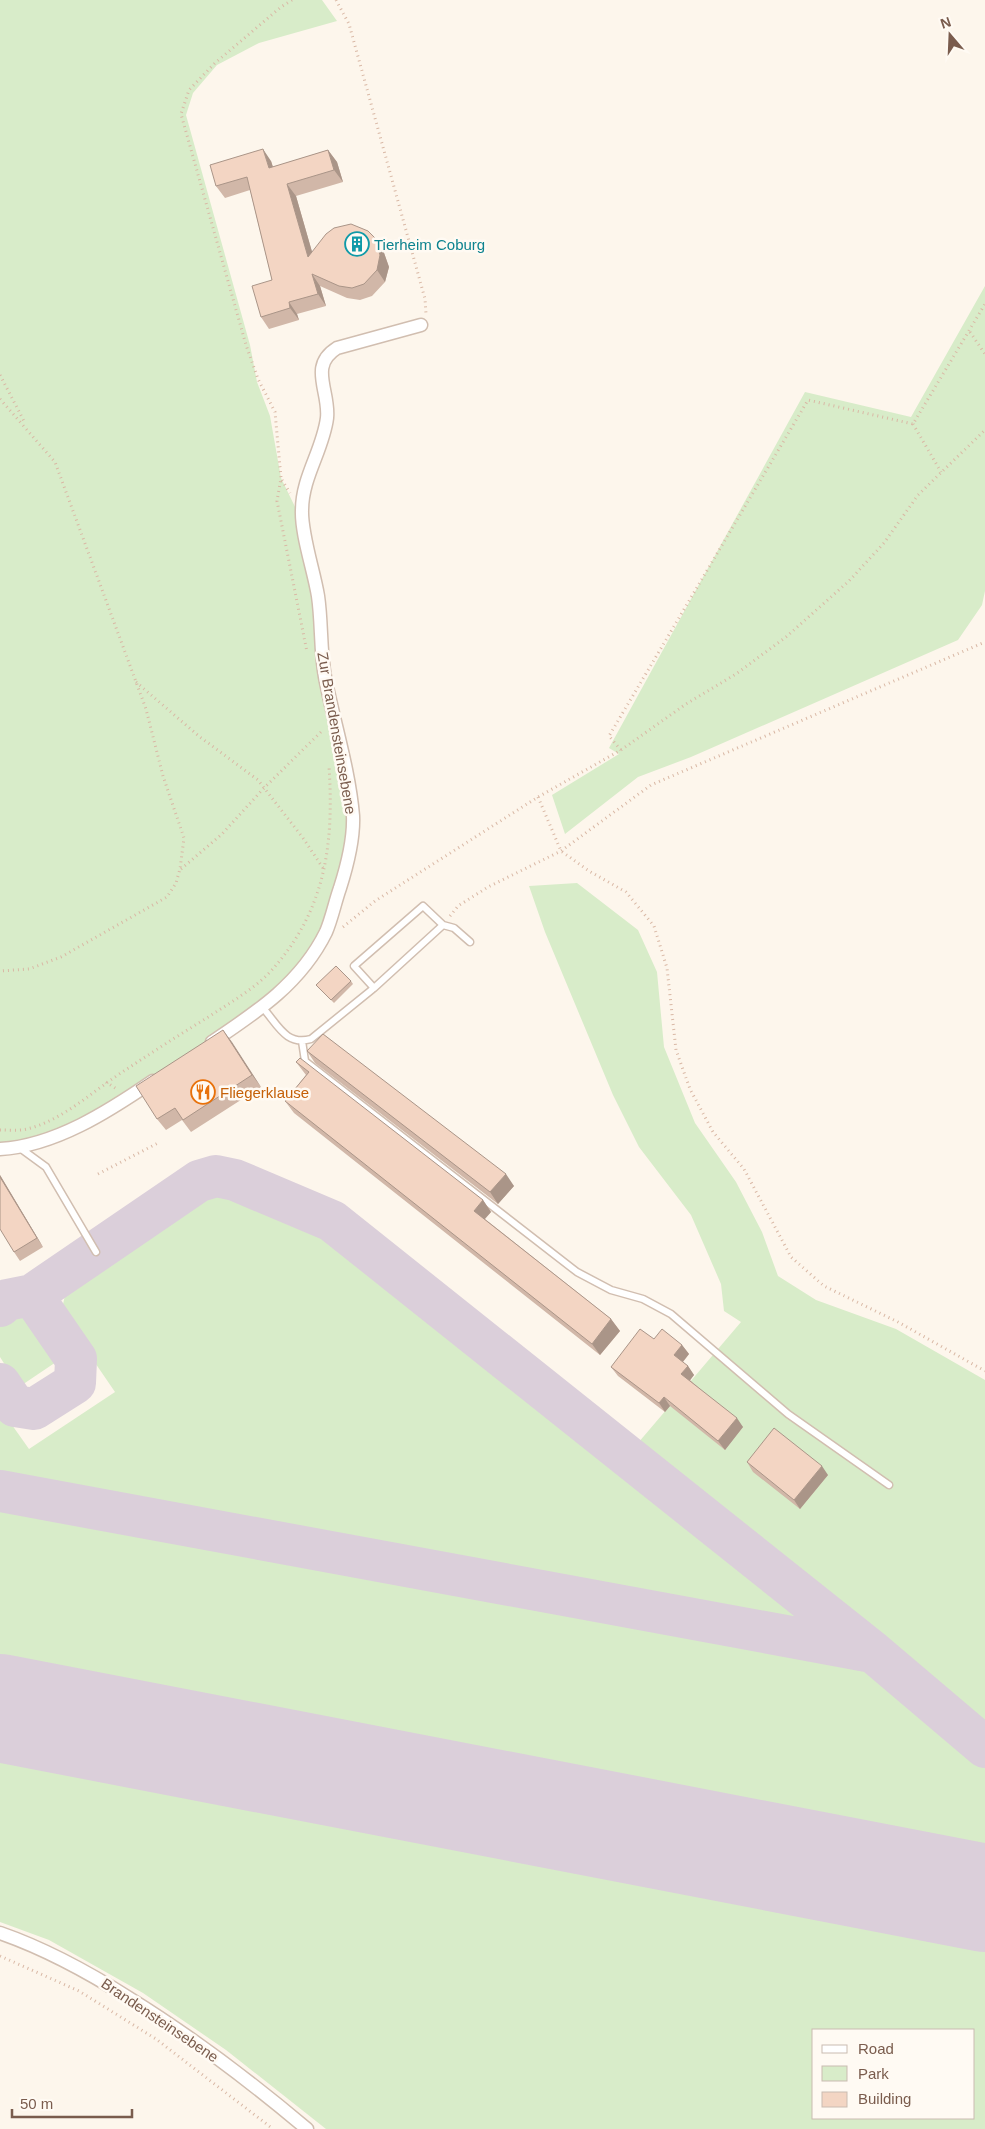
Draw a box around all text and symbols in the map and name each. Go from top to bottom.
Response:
north arrow [925,10,975,60]
text: N [938,13,953,32]
building icon: Tierheim Coburg [344,231,370,257]
place label: Tierheim Coburg [374,236,485,253]
street label: Zur Brandensteinsebene [314,651,360,815]
restaurant icon: Fliegerklause [190,1079,216,1105]
place label: Fliegerklause [220,1084,309,1101]
street label: Brandensteinsebene [98,1974,222,2066]
legend [812,2029,975,2119]
text: Road [858,2040,894,2057]
text: Park [858,2065,889,2082]
scale bar [12,2086,132,2118]
text: Building [858,2090,911,2107]
text: 50 m [20,2095,53,2112]

